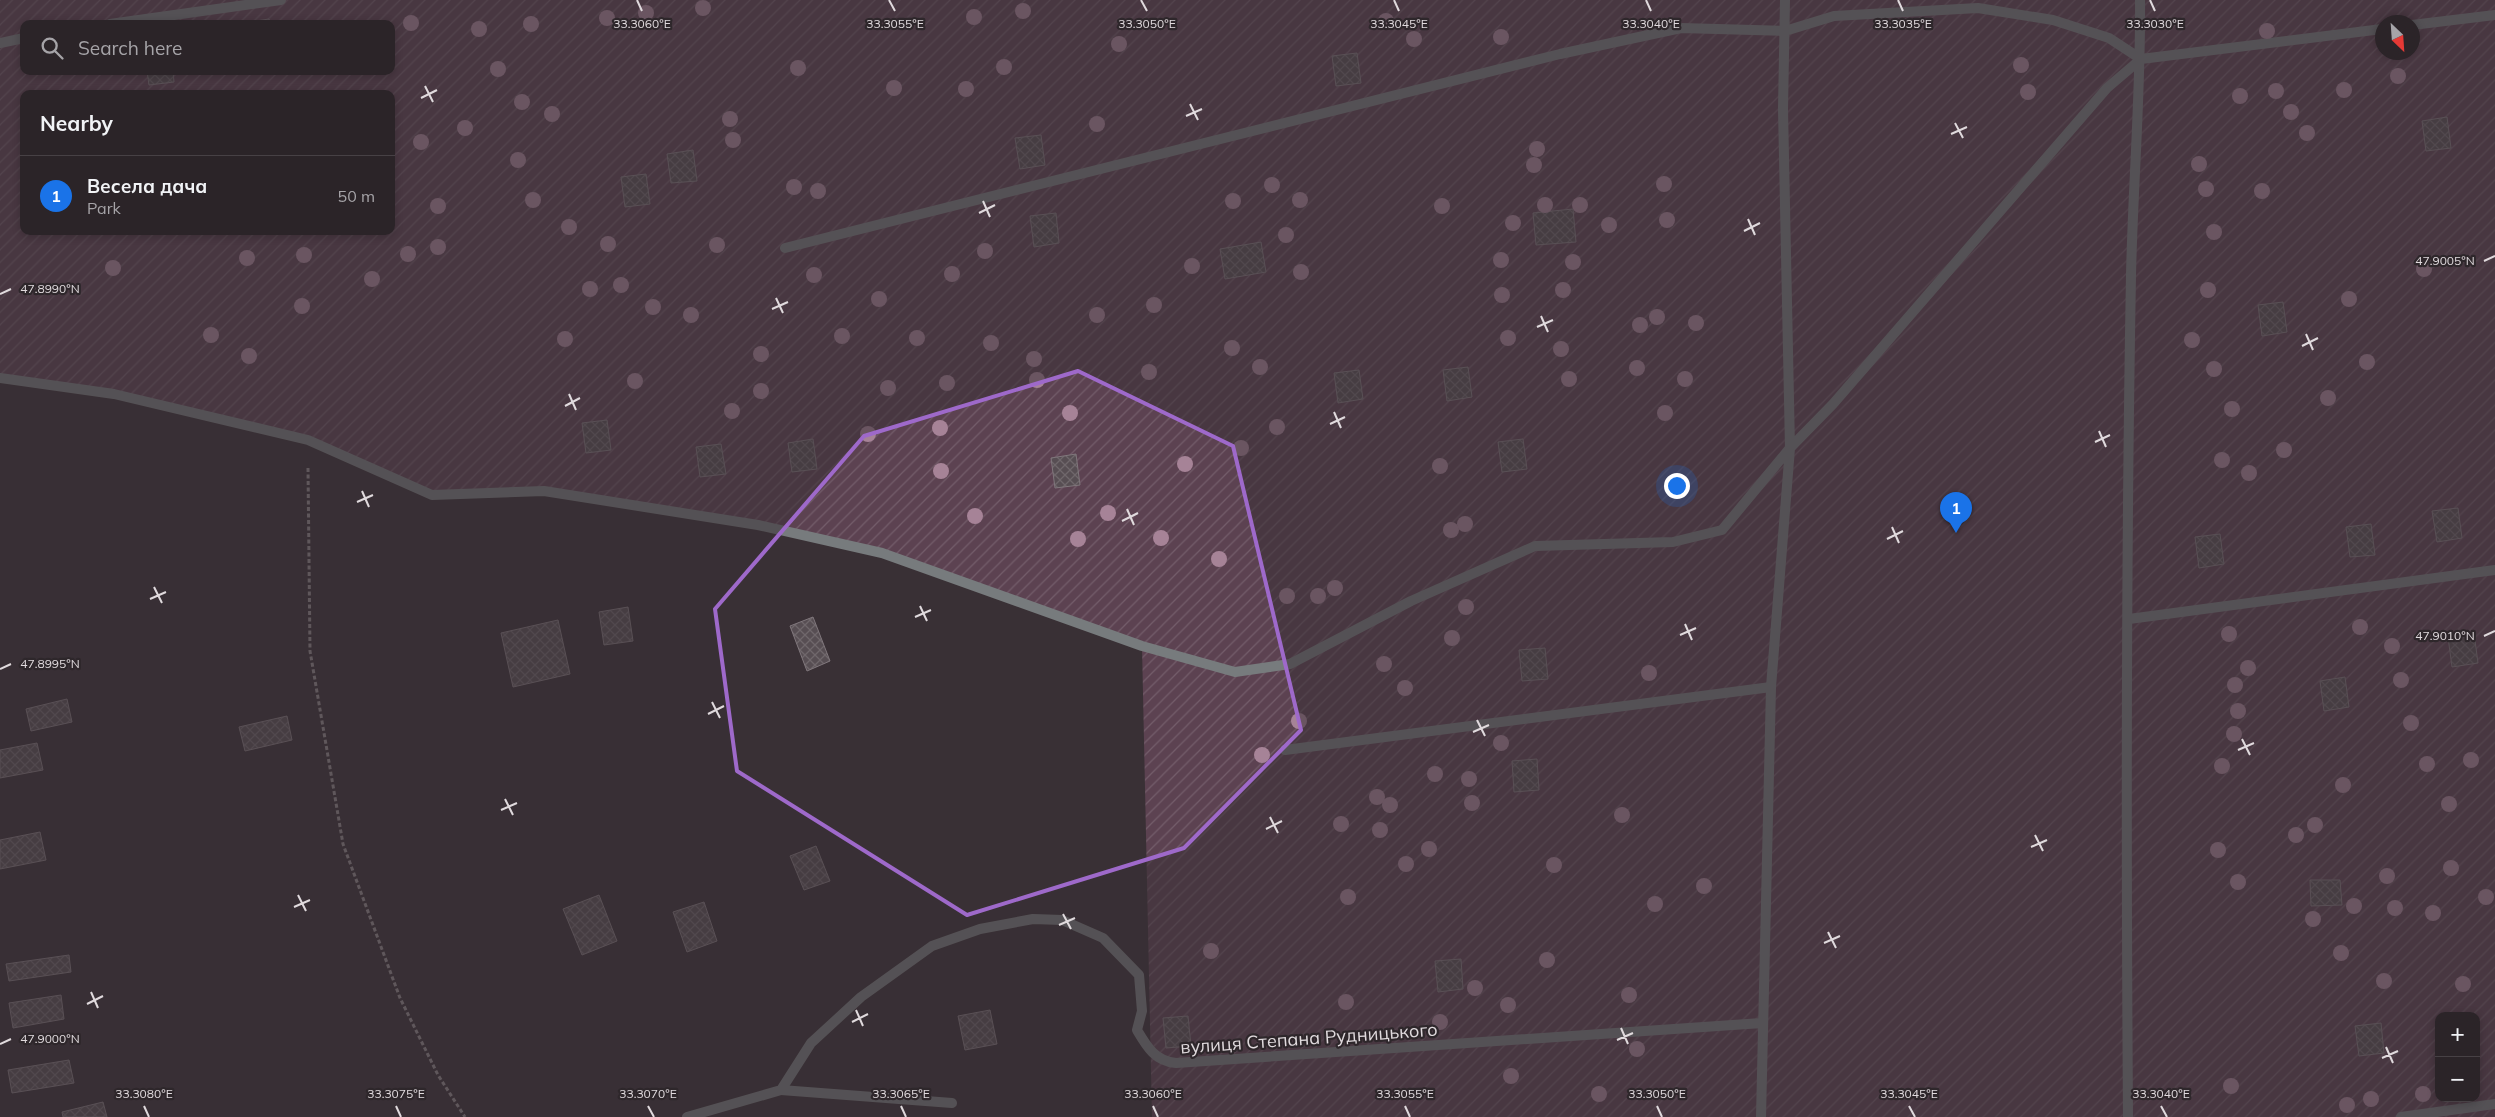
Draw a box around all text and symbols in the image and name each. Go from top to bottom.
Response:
north arrow [2375,15,2420,60]
text: 33.3060°E [613,16,671,31]
text: 33.3055°E [866,16,924,31]
text: 33.3050°E [1118,16,1176,31]
text: 33.3045°E [1370,16,1428,31]
text: 33.3040°E [1622,16,1680,31]
text: 33.3035°E [1874,16,1932,31]
text: 33.3030°E [2126,16,2184,31]
search box [20,20,395,75]
icon: search [38,34,66,62]
text: Search here [78,36,182,60]
text: Nearby [40,110,113,136]
text: Весела дача [87,174,207,198]
text: 1 [51,186,61,206]
text: 50 m [338,186,375,206]
text: Park [87,198,121,218]
text: 47.9005°N [2415,253,2475,268]
text: 47.8990°N [20,281,80,296]
your location [1664,473,1690,499]
pin: 1 [1940,492,1972,533]
text: 47.9010°N [2415,628,2475,643]
text: 47.8995°N [20,656,80,671]
map controls [2435,1012,2480,1102]
button: + [2435,1012,2480,1057]
street label: вулиця Степана Рудницького [1180,1018,1438,1058]
text: 47.9000°N [20,1031,80,1046]
button: − [2435,1057,2480,1102]
text: 33.3080°E [115,1086,173,1101]
text: 33.3075°E [367,1086,425,1101]
text: 33.3070°E [619,1086,677,1101]
text: 33.3065°E [872,1086,930,1101]
text: 33.3060°E [1124,1086,1182,1101]
text: 33.3055°E [1376,1086,1434,1101]
text: 33.3050°E [1628,1086,1686,1101]
text: 33.3045°E [1880,1086,1938,1101]
text: 33.3040°E [2132,1086,2190,1101]

